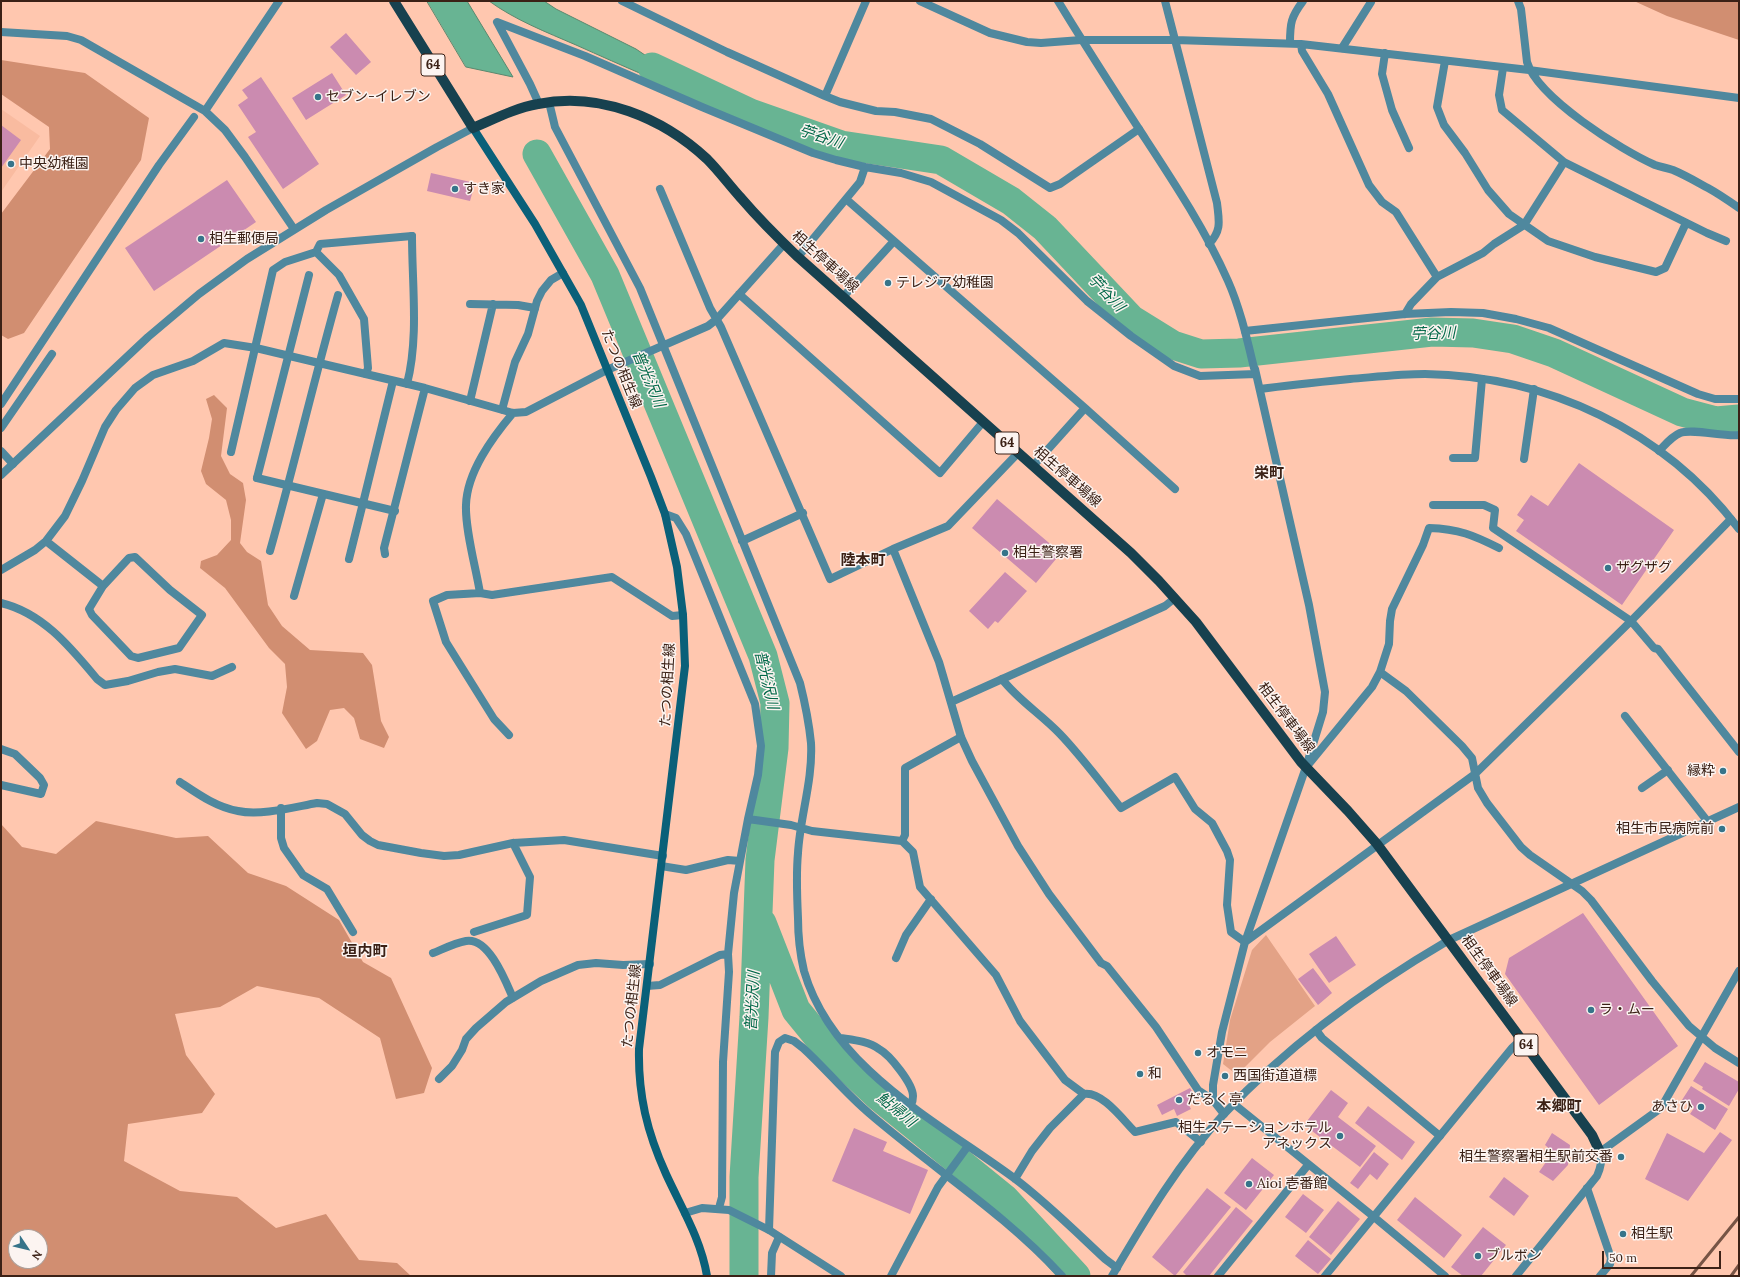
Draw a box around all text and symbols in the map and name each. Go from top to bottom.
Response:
road number: 64 [421,54,445,76]
place label: セブン-イレブン [326,89,431,105]
marker: セブン-イレブン [313,92,323,102]
water label: 苧谷川 [797,121,845,153]
place label: 中央幼稚園 [19,156,89,172]
marker: 中央幼稚園 [6,159,16,169]
place label: すき家 [463,181,505,197]
marker: すき家 [450,184,460,194]
street label: 相生停車場線 [788,228,862,296]
place label: 相生郵便局 [209,231,279,247]
marker: 相生郵便局 [196,234,206,244]
water label: 苧谷川 [1084,270,1128,316]
place label: テレジア幼稚園 [896,275,994,291]
marker: テレジア幼稚園 [883,278,893,288]
water label: 苧谷川 [1410,324,1456,344]
street label: たつの相生線 [597,327,645,411]
water label: 普光沢川 [628,348,668,410]
road number: 64 [995,432,1019,454]
street label: 相生停車場線 [1030,443,1104,511]
district label: 栄町 [1254,465,1284,483]
place label: 相生警察署 [1013,545,1083,561]
marker: 相生警察署 [1000,548,1010,558]
district label: 陸本町 [841,552,885,570]
place label: ザグザグ [1616,560,1672,576]
marker: ザグザグ [1603,563,1613,573]
street label: たつの相生線 [657,643,679,727]
water label: 普光沢川 [750,649,782,711]
street label: 相生停車場線 [1254,679,1318,757]
place label: 縁粋 [1687,763,1715,779]
marker: 縁粋 [1718,766,1728,776]
place label: 相生市民病院前 [1616,821,1714,837]
marker: 相生市民病院前 [1717,824,1727,834]
street label: 相生停車場線 [1458,932,1520,1010]
district label: 垣内町 [343,943,387,961]
street label: たつの相生線 [619,963,645,1049]
water label: 普光沢川 [742,971,764,1031]
place label: ラ・ムー [1599,1002,1655,1018]
marker: ラ・ムー [1586,1005,1596,1015]
road number: 64 [1514,1034,1538,1056]
place label: オモニ [1206,1045,1248,1061]
marker: オモニ [1193,1048,1203,1058]
place label: 和 [1148,1066,1162,1082]
place label: 西国街道道標 [1233,1068,1317,1084]
marker: 和 [1135,1069,1145,1079]
marker: 西国街道道標 [1220,1071,1230,1081]
water label: 鮎帰川 [873,1089,919,1131]
place label: だるく亭 [1187,1092,1243,1108]
marker: だるく亭 [1174,1095,1184,1105]
district label: 本郷町 [1537,1098,1581,1116]
place label: あさひ [1651,1099,1693,1115]
marker: あさひ [1696,1102,1706,1112]
place label: 相生ステーションホテル アネックス [1178,1120,1332,1152]
marker: 相生ステーションホテル アネックス [1335,1131,1345,1141]
place label: 相生警察署相生駅前交番 [1459,1149,1613,1165]
marker: 相生警察署相生駅前交番 [1616,1152,1626,1162]
place label: Aioi 壱番館 [1257,1176,1328,1192]
marker: Aioi 壱番館 [1244,1179,1254,1189]
place label: 相生駅 [1631,1226,1673,1242]
north arrow [8,1229,48,1269]
marker: 相生駅 [1618,1229,1628,1239]
scale bar [1604,1243,1723,1269]
text: N [29,1248,45,1263]
place label: ブルボン [1486,1248,1542,1264]
text: 50 m [1609,1250,1637,1265]
marker: ブルボン [1473,1251,1483,1261]

